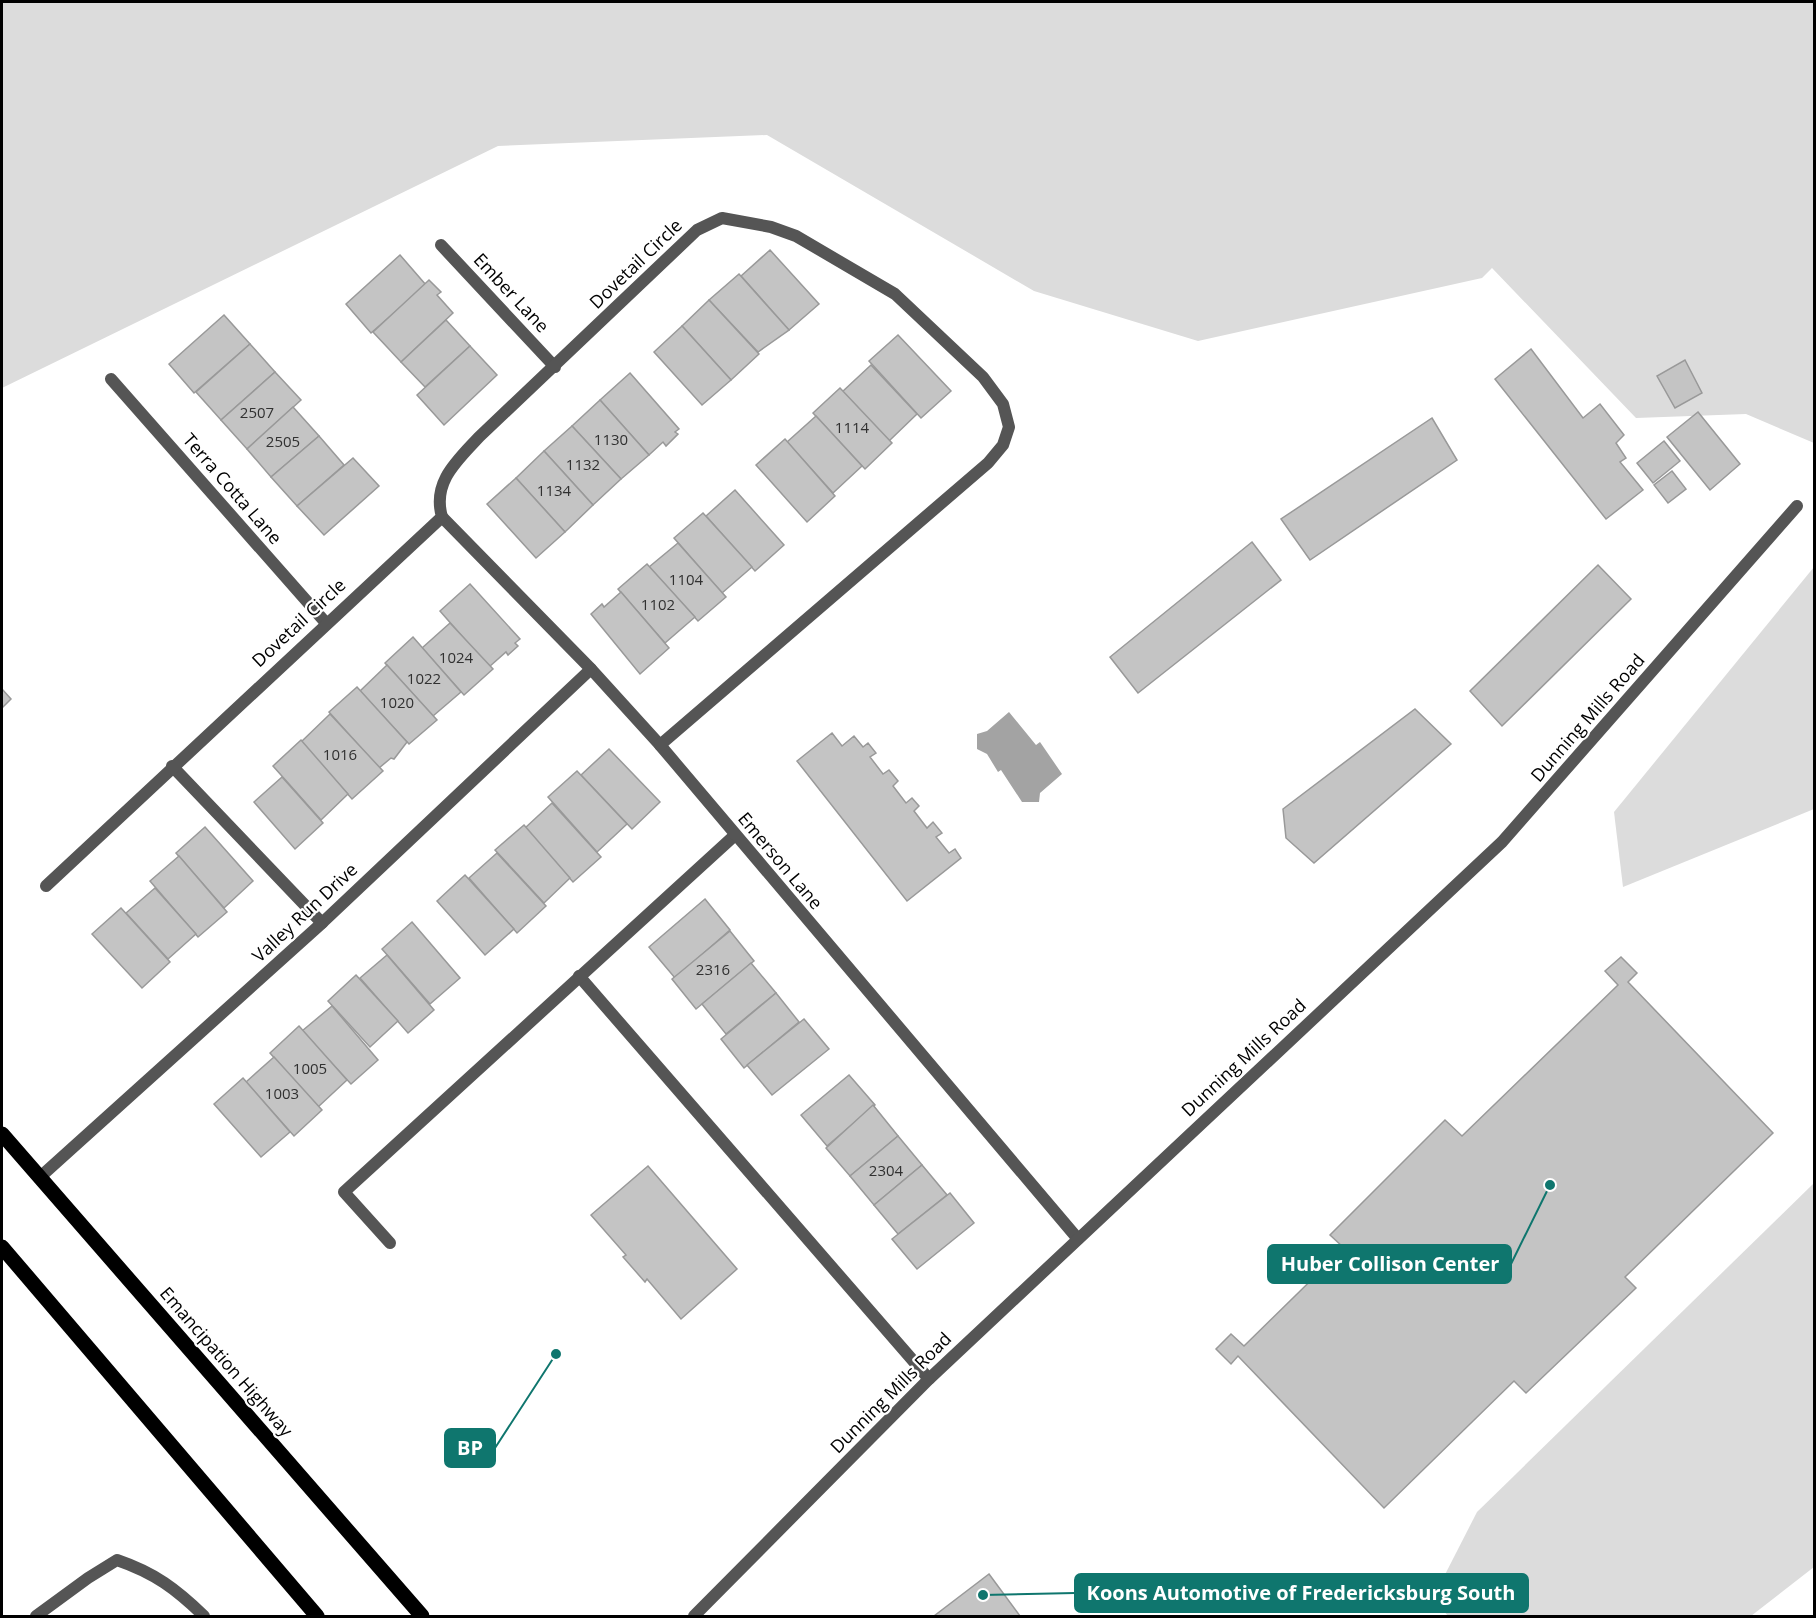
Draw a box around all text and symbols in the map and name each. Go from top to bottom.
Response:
street label: Dovetail Circle [584,213,687,313]
street label: Ember Lane [469,247,555,337]
house number: 2507 [240,402,274,422]
house number: 1114 [835,417,870,437]
street label: Terra Cotta Lane [178,428,288,549]
house number: 1130 [594,429,628,449]
house number: 2505 [266,431,300,451]
house number: 1132 [566,454,600,474]
house number: 1134 [537,480,572,500]
house number: 1104 [669,569,704,589]
street label: Dovetail Circle [246,573,350,672]
house number: 1102 [641,594,675,614]
house number: 1024 [439,647,474,667]
street label: Dunning Mills Road [1525,648,1650,786]
house number: 1022 [407,668,441,688]
house number: 1020 [380,692,414,712]
house number: 1016 [323,744,357,764]
street label: Emerson Lane [733,807,828,914]
street label: Valley Run Drive [247,857,362,967]
house number: 2316 [696,959,730,979]
street label: Dunning Mills Road [1176,993,1311,1121]
house number: 1005 [293,1058,327,1078]
house number: 1003 [265,1083,299,1103]
house number: 2304 [869,1160,904,1180]
callout: Huber Collison Center [1268,1245,1511,1283]
text: Huber Collison Center [1281,1250,1499,1277]
street label: Emancipation Highway [155,1281,299,1442]
street label: Dunning Mills Road [824,1326,956,1458]
callout: BP [445,1429,495,1467]
text: BP [457,1434,483,1461]
callout: Koons Automotive of Fredericksburg South [1075,1574,1528,1612]
text: Koons Automotive of Fredericksburg South [1087,1579,1515,1606]

